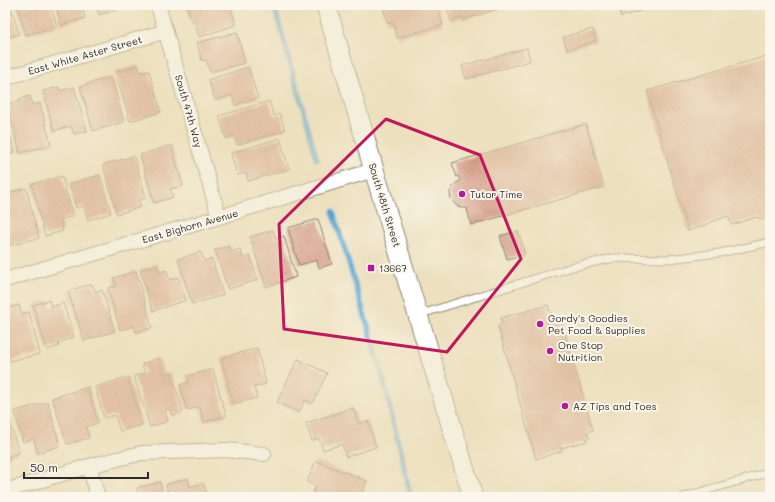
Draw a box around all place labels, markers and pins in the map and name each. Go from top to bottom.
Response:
place label: Tutor Time [470,187,522,201]
marker: Tutor Time [457,189,467,199]
place label: 13667 [379,261,407,275]
marker: 13667 [366,263,376,273]
place label: Gordy's Goodies Pet Food & Supplies [548,311,646,337]
marker: Gordy's Goodies Pet Food & Supplies [535,319,545,329]
place label: One Stop Nutrition [558,338,603,364]
marker: One Stop Nutrition [545,346,555,356]
place label: AZ Tips and Toes [573,399,657,413]
marker: AZ Tips and Toes [560,401,570,411]

